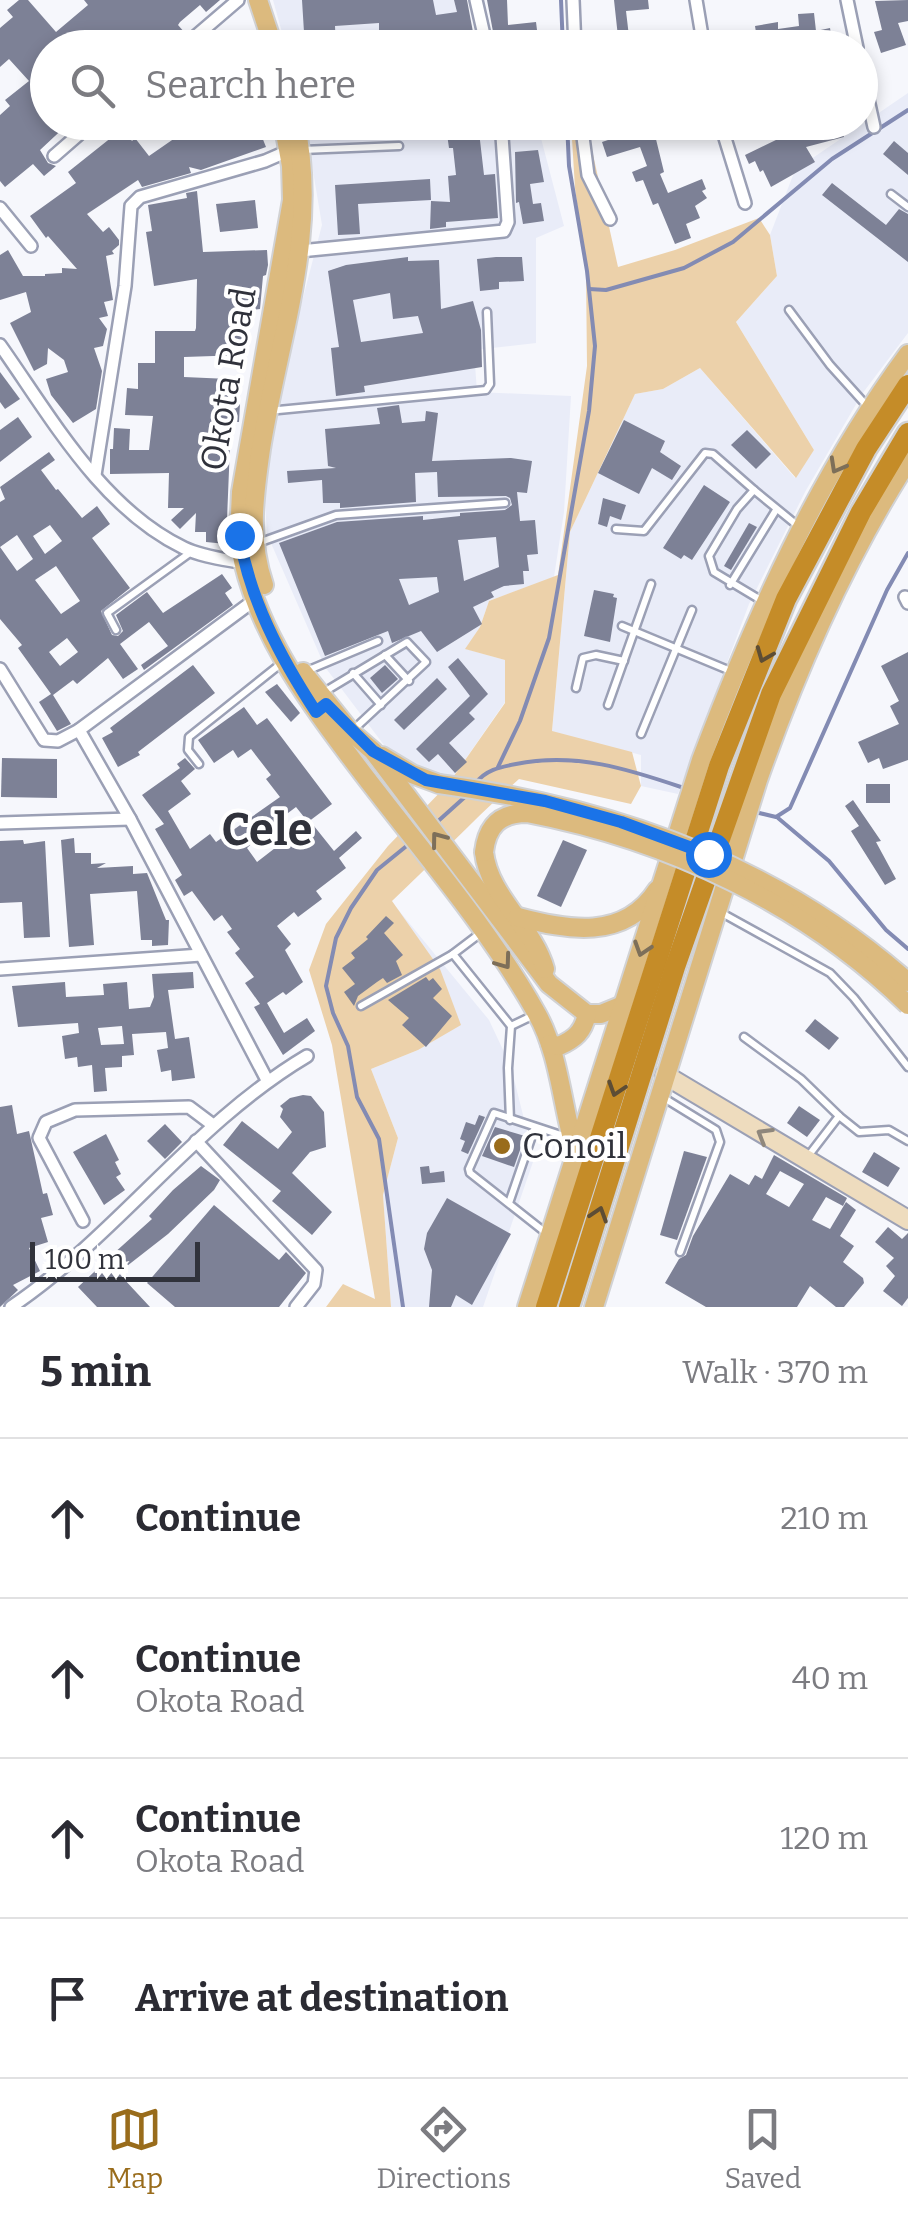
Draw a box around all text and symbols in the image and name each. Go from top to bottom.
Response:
search box [30,30,878,140]
icon: search [65,58,120,113]
text: Search here [145,62,356,108]
street label: Okota Road [191,284,265,474]
one-way arrow [830,456,850,474]
route end [217,513,263,559]
one-way arrow [755,645,775,663]
district label: Cele [222,803,312,857]
one-way arrow [432,832,449,850]
route start [686,832,732,878]
one-way arrow [633,939,653,956]
one-way arrow [492,951,510,970]
one-way arrow [607,1080,627,1097]
place label: Conoil [522,1125,627,1167]
one-way arrow [757,1128,775,1147]
marker: Conoil [491,1135,513,1157]
one-way arrow [588,1207,608,1224]
scale bar [30,1237,200,1282]
text: 100 m [45,1243,125,1276]
text: 5 min [40,1347,151,1397]
text: Walk · 370 m [682,1353,868,1391]
icon: ahead [40,1491,95,1546]
text: Continue [135,1495,301,1541]
text: 210 m [780,1499,868,1537]
text: Continue [135,1636,301,1682]
icon: ahead [40,1651,95,1706]
text: 40 m [792,1659,868,1697]
text: Okota Road [135,1682,304,1720]
text: Continue [135,1796,301,1842]
icon: ahead [40,1811,95,1866]
text: 120 m [780,1819,868,1857]
text: Okota Road [135,1842,304,1880]
icon: arrive [40,1971,95,2026]
text: Arrive at destination [135,1975,508,2021]
tab: Map [107,2102,163,2195]
tab: Directions [376,2102,511,2195]
tab: Saved [724,2102,801,2195]

